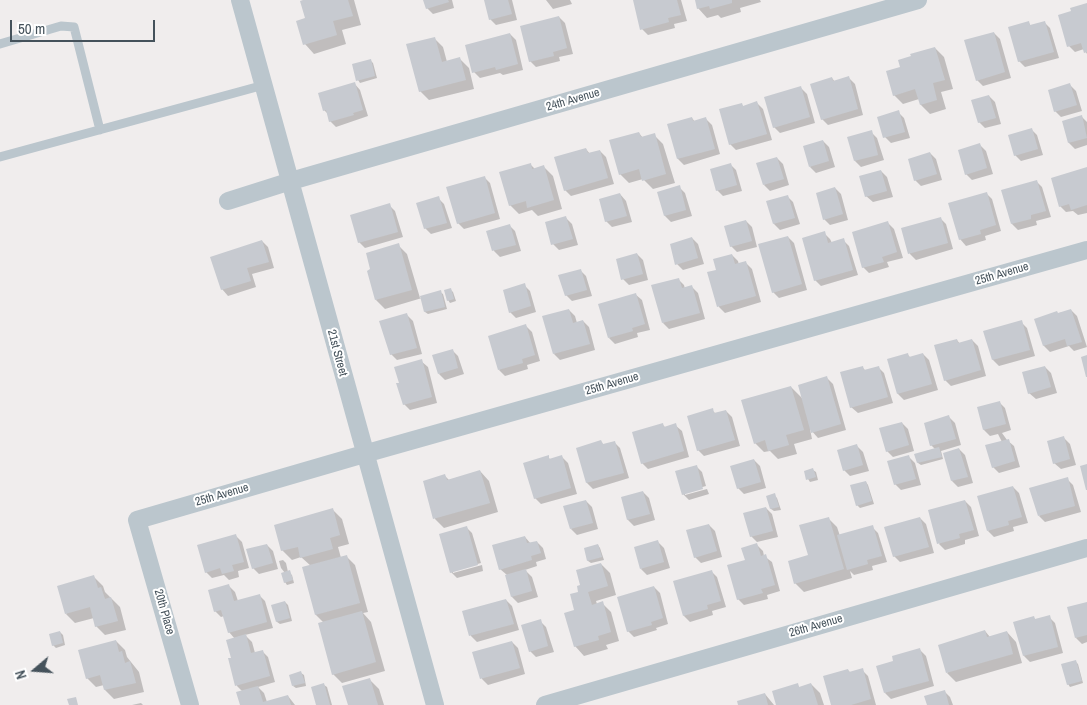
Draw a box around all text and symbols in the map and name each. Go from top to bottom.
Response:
scale bar [12,10,158,42]
text: 50 m [18,18,45,39]
street label: 24th Avenue [545,85,601,115]
street label: 25th Avenue [974,259,1030,289]
street label: 21st Street [324,328,350,378]
street label: 25th Avenue [584,369,640,399]
street label: 25th Avenue [194,480,250,510]
street label: 20th Place [151,588,177,636]
street label: 26th Avenue [788,611,844,641]
north arrow [10,645,60,695]
text: N [11,668,31,681]

